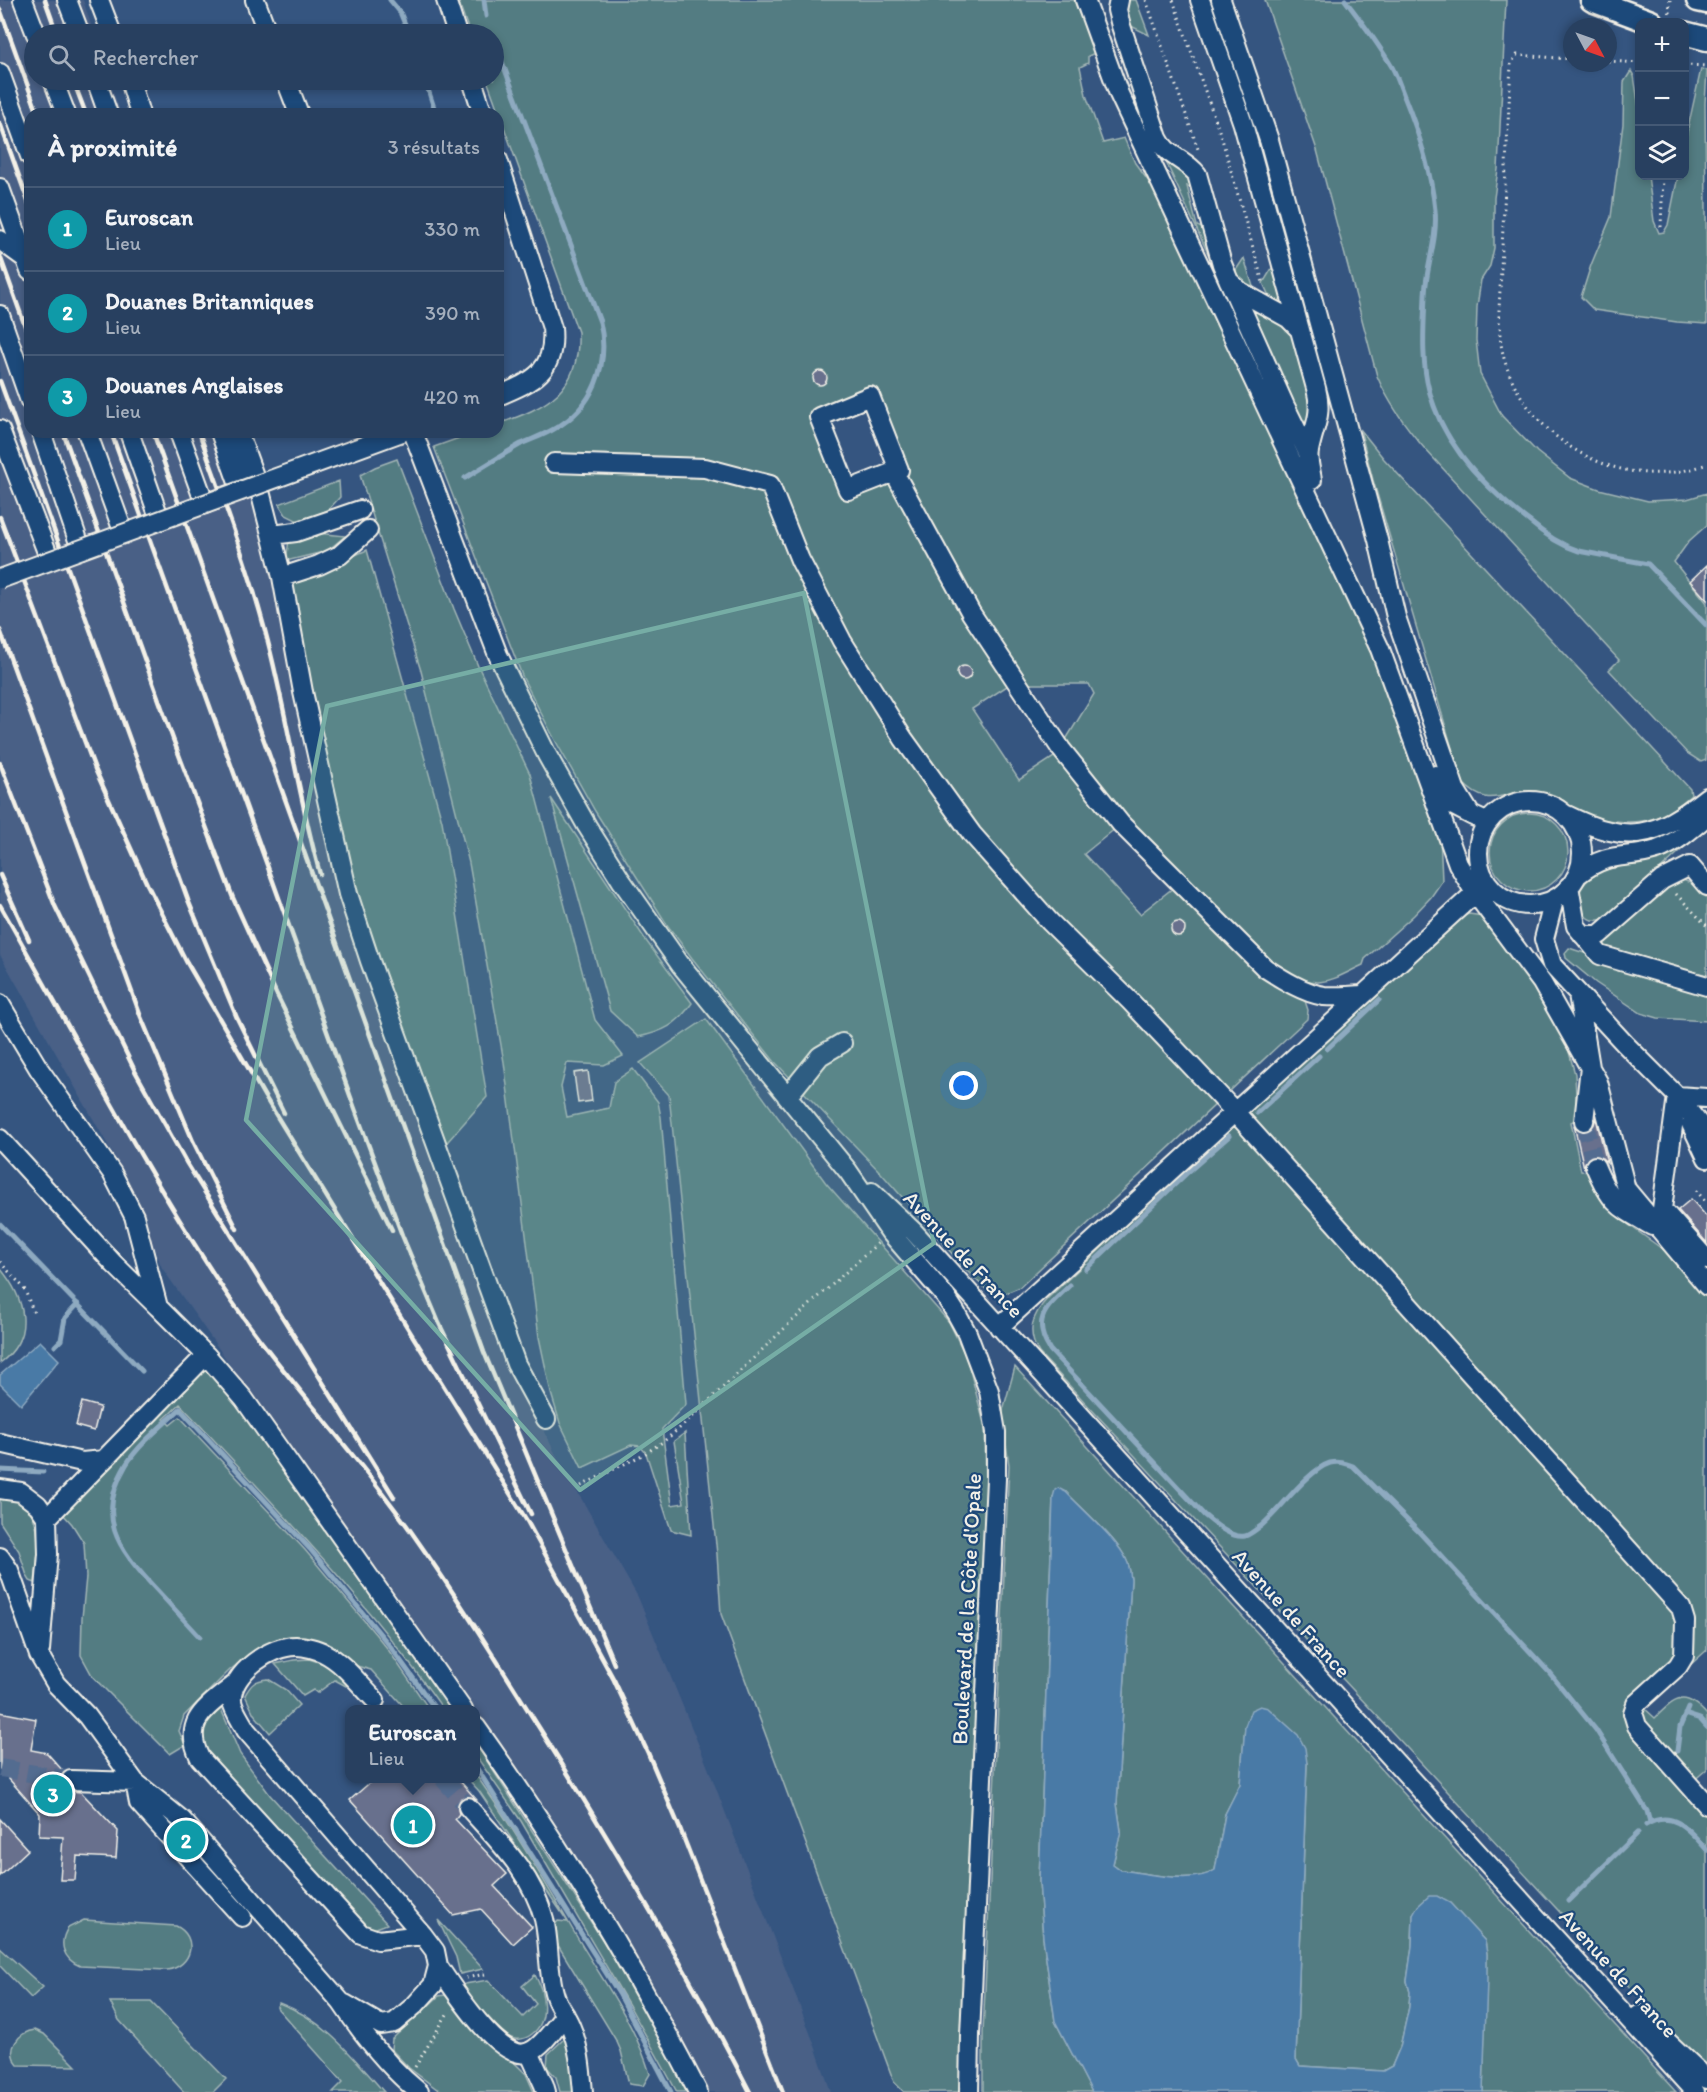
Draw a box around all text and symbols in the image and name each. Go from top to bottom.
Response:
north arrow [1563,18,1617,72]
map controls [1635,18,1689,180]
button: + [1635,18,1689,72]
search box [24,24,504,90]
icon: search [45,41,78,74]
text: Rechercher [93,44,198,71]
button: − [1635,72,1689,126]
button: layers [1635,126,1689,180]
text: À proximité [48,131,177,163]
text: 3 résultats [388,135,480,159]
text: Euroscan [105,204,193,231]
text: 1 [63,217,72,241]
text: 330 m [425,217,480,241]
text: Lieu [105,231,141,255]
text: Douanes Britanniques [105,288,314,315]
text: 2 [62,301,73,325]
text: 390 m [425,301,480,325]
text: Lieu [105,315,141,339]
text: Douanes Anglaises [105,372,283,399]
text: 3 [62,385,73,409]
text: 420 m [424,385,480,409]
text: Lieu [105,399,141,423]
your location [949,1071,978,1100]
street label: Avenue de France [898,1185,1030,1324]
street label: Boulevard de la Côte d'Opale [946,1473,987,1745]
street label: Avenue de France [1227,1543,1357,1683]
popup [345,1705,480,1783]
text: Euroscan [368,1719,457,1746]
text: Lieu [368,1746,404,1770]
pin: 3 [34,1772,72,1816]
pin: 1 [394,1802,432,1848]
pin: 2 [166,1818,206,1862]
street label: Avenue de France [1554,1903,1684,2043]

